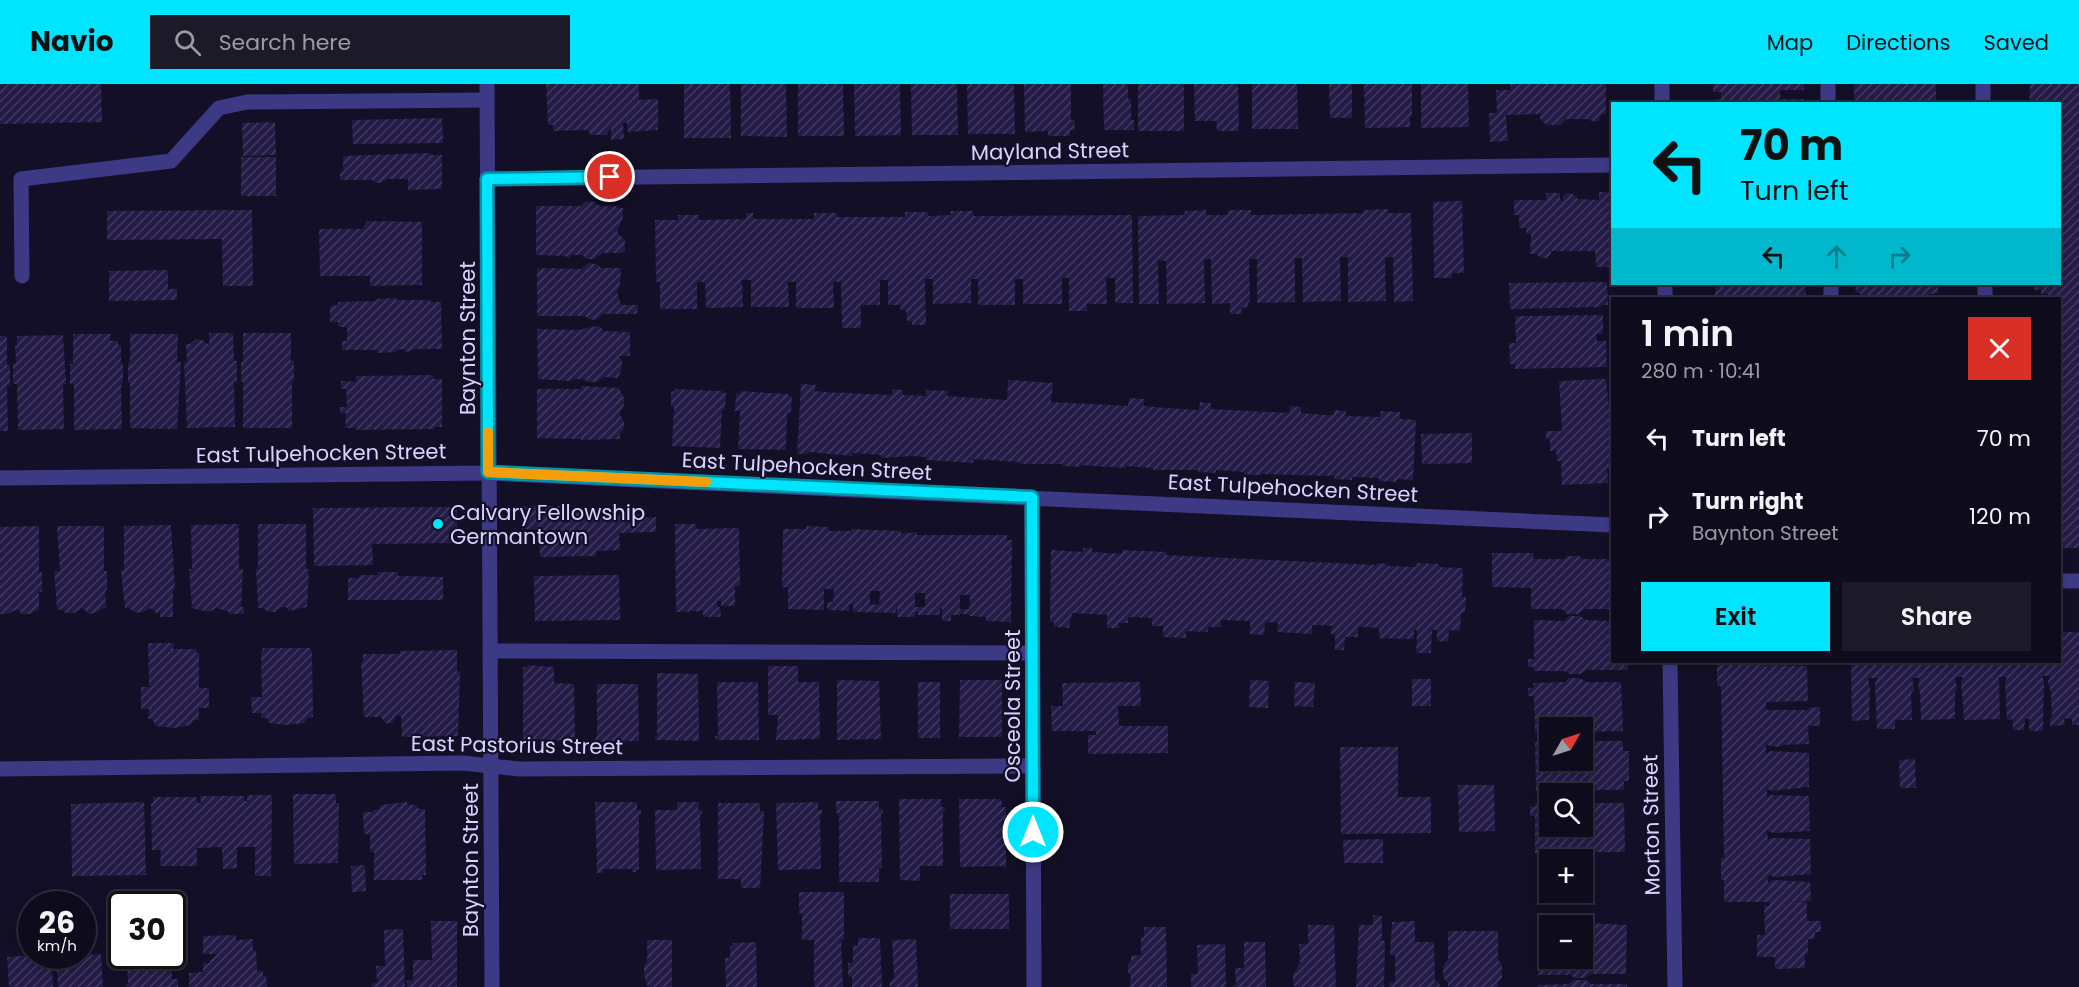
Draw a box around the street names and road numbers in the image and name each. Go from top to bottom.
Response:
street label: Mayland Street [971,135,1129,167]
street label: Baynton Street [453,261,482,415]
street label: East Tulpehocken Street [196,436,446,470]
street label: East Tulpehocken Street [681,445,933,487]
street label: East Tulpehocken Street [1167,467,1419,509]
street label: Osceola Street [998,629,1027,783]
street label: East Pastorius Street [411,729,623,761]
street label: Morton Street [1635,754,1667,896]
street label: Baynton Street [456,783,485,937]

